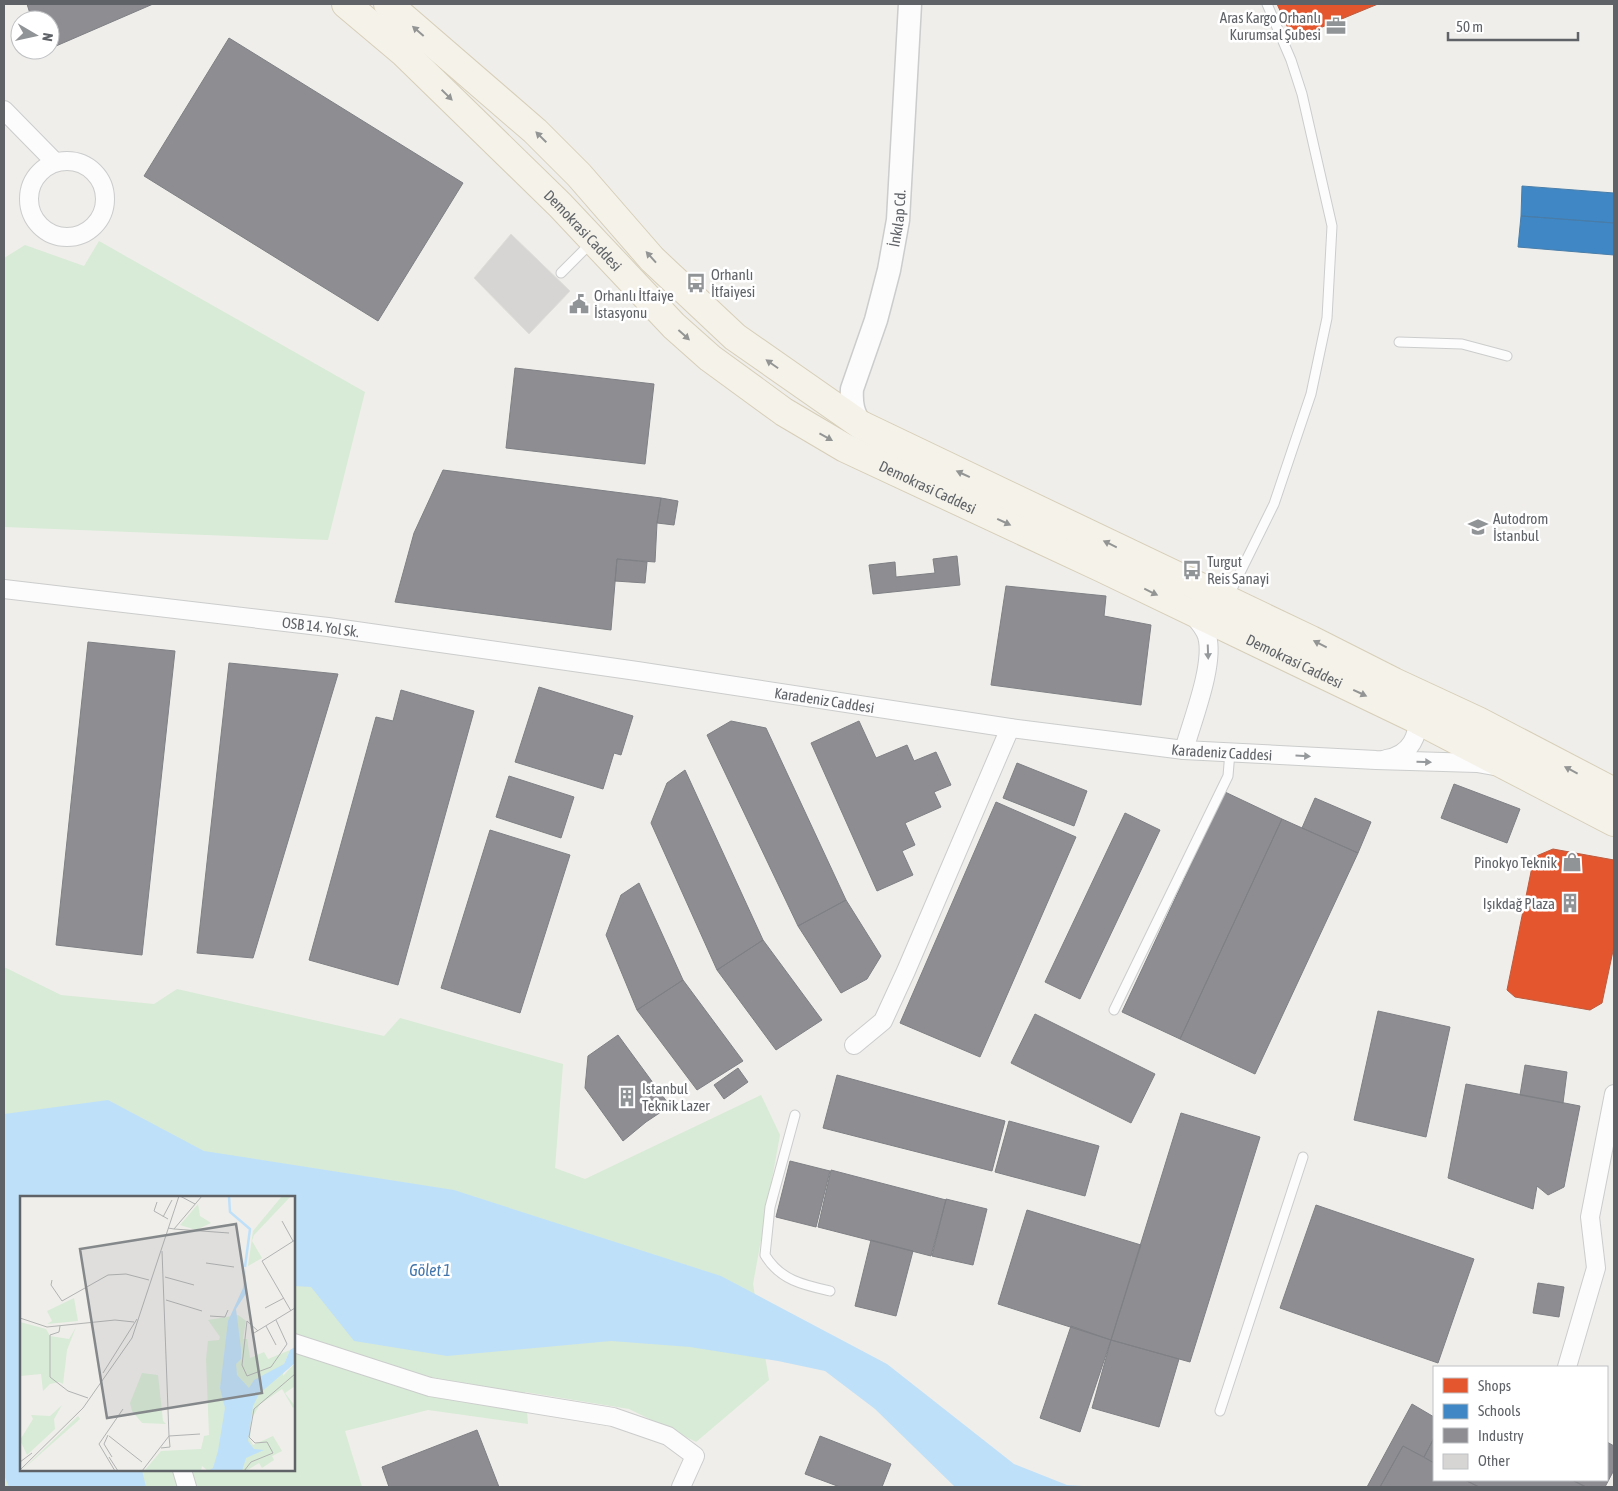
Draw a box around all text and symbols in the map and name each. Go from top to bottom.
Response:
place label: Aras Kargo Orhanlı Kurumsal Şubesi [1220,9,1321,43]
north arrow [10,10,60,60]
scale bar [1448,10,1578,42]
office icon: Aras Kargo Orhanlı Kurumsal Şubesi [1325,15,1347,37]
text: 50 m [1456,18,1483,35]
one-way arrow [412,25,425,36]
text: N [39,32,56,42]
one-way arrow [441,89,453,101]
one-way arrow [535,131,547,143]
street label: Demokrasi Caddesi [541,186,626,274]
street label: İnkılap Cd. [885,189,908,248]
one-way arrow [645,251,657,263]
place label: Orhanlı İtfaiyesi [711,266,755,300]
bus stop icon: Orhanlı İtfaiyesi [685,272,707,294]
place label: Orhanlı İtfaiye İstasyonu [594,287,674,321]
public building icon: Orhanlı İtfaiye İstasyonu [568,293,590,315]
one-way arrow [678,329,690,341]
one-way arrow [765,359,779,369]
one-way arrow [819,433,832,442]
street label: Demokrasi Caddesi [877,457,979,517]
one-way arrow [956,470,971,478]
place label: Autodrom İstanbul [1493,510,1548,544]
school or university icon: Autodrom İstanbul [1467,516,1489,538]
one-way arrow [997,519,1011,527]
one-way arrow [1103,540,1117,548]
place label: Turgut Reis Sanayi [1207,553,1269,587]
bus stop icon: Turgut Reis Sanayi [1181,559,1203,581]
one-way arrow [1144,588,1158,596]
street label: OSB 14. Yol Sk. [281,613,361,640]
street label: Demokrasi Caddesi [1244,630,1346,691]
one-way arrow [1313,640,1327,648]
one-way arrow [1204,644,1212,660]
street label: Karadeniz Caddesi [773,684,876,716]
one-way arrow [1353,689,1367,697]
street label: Karadeniz Caddesi [1171,740,1273,763]
one-way arrow [1295,753,1311,761]
one-way arrow [1417,758,1433,766]
one-way arrow [1564,766,1578,774]
shop icon: Pinokyo Teknik [1561,851,1583,873]
place label: Pinokyo Teknik [1474,854,1557,871]
building icon: Işıkdağ Plaza [1559,892,1581,914]
place label: Işıkdağ Plaza [1483,895,1555,912]
place label: Istanbul Teknik Lazer [642,1080,710,1114]
building icon: Istanbul Teknik Lazer [616,1086,638,1108]
inset map [20,1196,295,1471]
water label: Gölet 1 [409,1261,451,1279]
legend [1433,1366,1608,1481]
text: Shops [1478,1377,1511,1394]
text: Schools [1478,1402,1521,1419]
text: Industry [1478,1427,1524,1444]
text: Other [1478,1452,1510,1469]

